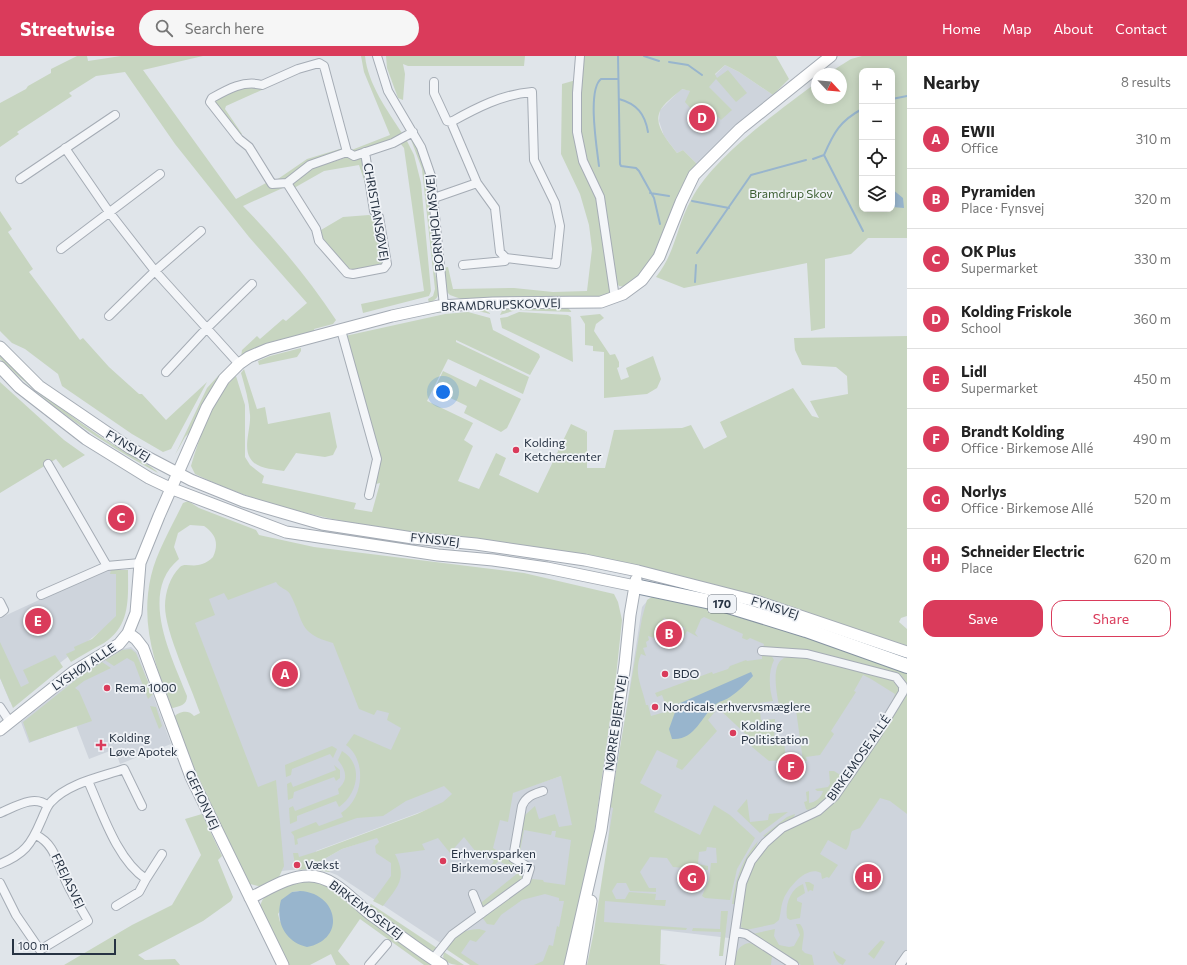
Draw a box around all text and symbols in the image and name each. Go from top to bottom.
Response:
search box [139,10,419,46]
text: Streetwise [20,17,115,40]
icon: search [153,17,175,39]
text: Search here [185,19,264,37]
text: Home [942,20,981,37]
text: Map [1003,20,1031,37]
text: About [1053,20,1093,37]
text: Contact [1115,20,1167,37]
north arrow [811,68,847,104]
map controls [859,68,895,212]
button: + [859,68,895,104]
text: Nearby [923,72,980,93]
text: 8 results [1121,74,1171,90]
pin: D [689,103,715,133]
button: − [859,104,895,140]
text: EWII [961,122,995,140]
text: A [931,131,941,147]
text: 310 m [1136,131,1171,147]
button: locate [859,140,895,176]
text: Office [961,140,998,156]
street label: CHRISTIANSØVEJ [360,162,393,262]
street label: BORNHOLMSVEJ [422,174,447,272]
button: layers [859,176,895,212]
text: Pyramiden [961,182,1036,200]
park label: Bramdrup Skov [749,186,833,200]
text: B [932,191,940,207]
text: 320 m [1134,191,1171,207]
text: Place · Fynsvej [961,200,1044,216]
text: OK Plus [961,242,1016,260]
text: C [932,251,940,267]
text: 330 m [1134,251,1171,267]
text: Supermarket [961,260,1038,276]
street label: BRAMDRUPSKOVVEJ [441,295,561,314]
text: Kolding Friskole [961,302,1072,320]
text: D [931,311,941,327]
text: 360 m [1133,311,1171,327]
text: School [961,320,1001,336]
text: Lidl [961,362,987,380]
text: E [932,371,940,387]
text: 450 m [1133,371,1171,387]
text: Supermarket [961,380,1038,396]
your location [433,382,453,402]
text: Brandt Kolding [961,422,1064,440]
street label: FYNSVEJ [103,426,153,465]
text: F [932,431,940,447]
text: 490 m [1133,431,1171,447]
place label: Kolding Ketchercenter [524,435,602,463]
text: Office · Birkemose Allé [961,440,1093,456]
marker: Kolding Ketchercenter [511,445,521,455]
text: Norlys [961,482,1007,500]
text: G [931,491,941,507]
text: 520 m [1134,491,1171,507]
text: Office · Birkemose Allé [961,500,1093,516]
pin: C [108,503,134,533]
street label: FYNSVEJ [410,529,460,550]
text: Schneider Electric [961,542,1085,560]
text: H [931,551,941,567]
text: 620 m [1134,551,1171,567]
text: Place [961,560,993,576]
street label: FYNSVEJ [749,593,801,622]
road number: 170 [708,595,736,613]
button: Save [923,600,1043,637]
button: Share [1051,600,1171,637]
pin: E [25,606,51,636]
pin: B [656,619,682,649]
street label: LYSHØJ ALLE [49,640,119,693]
pin: A [272,659,298,689]
place label: BDO [673,666,700,680]
marker: BDO [660,669,670,679]
street label: NØRRE BJERTVEJ [601,674,630,772]
place label: Rema 1000 [115,680,177,694]
marker: Rema 1000 [102,683,112,693]
place label: Nordicals erhvervsmæglere [663,699,810,713]
marker: Nordicals erhvervsmæglere [650,702,660,712]
street label: BIRKEMOSE ALLÉ [823,712,893,803]
place label: Kolding Politistation [741,718,808,746]
marker: Kolding Politistation [728,728,738,738]
place label: Kolding Løve Apotek [109,730,178,758]
marker: Kolding Løve Apotek [96,740,106,750]
pin: F [778,752,804,782]
street label: GEFIONVEJ [182,768,223,832]
place label: Erhvervsparken Birkemosevej 7 [451,846,536,874]
street label: FREJASVEJ [49,851,88,911]
marker: Erhvervsparken Birkemosevej 7 [438,856,448,866]
place label: Vækst [305,857,339,871]
marker: Vækst [292,860,302,870]
pin: H [855,862,881,892]
pin: G [679,863,705,893]
street label: BIRKEMOSEVEJ [326,877,406,942]
scale bar [12,937,116,956]
text: 100 m [18,939,49,952]

